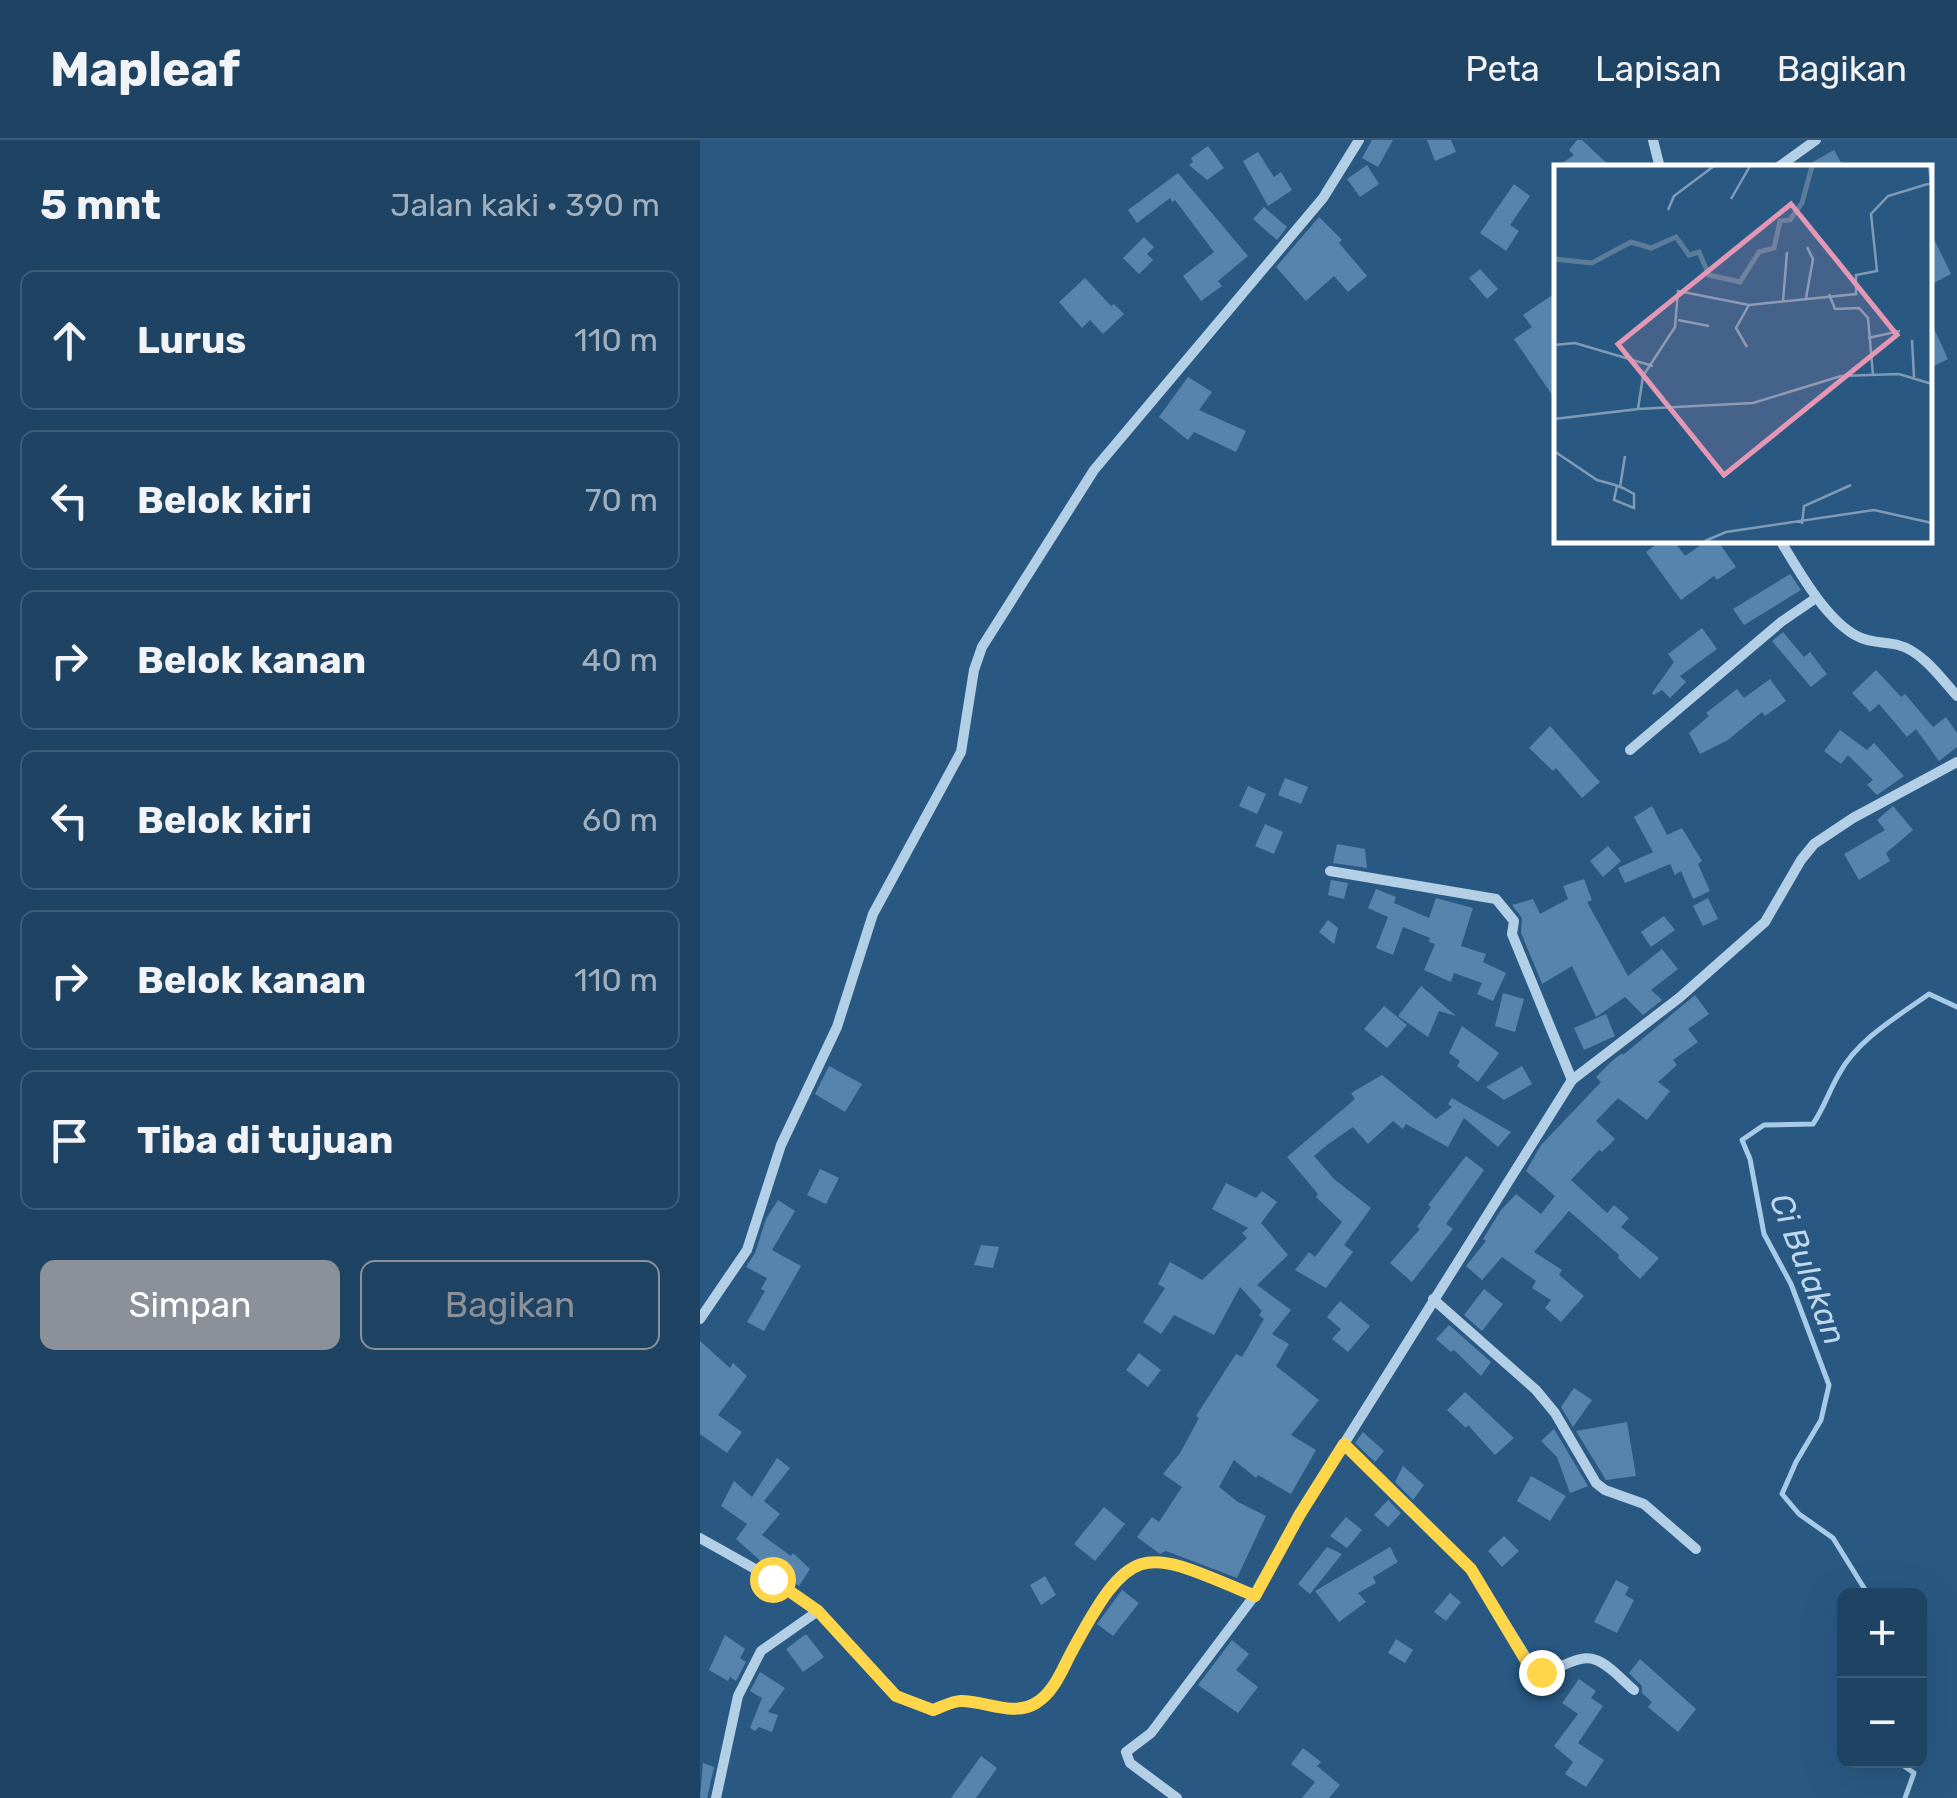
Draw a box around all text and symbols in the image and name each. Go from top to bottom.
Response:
text: Mapleaf [50,41,240,98]
text: Peta [1465,48,1540,90]
text: Lapisan [1595,48,1722,90]
text: Bagikan [1777,48,1907,90]
inset map [1554,165,1932,542]
text: 5 mnt [40,180,161,230]
text: Jalan kaki · 390 m [390,186,660,224]
icon: ahead [42,313,97,368]
text: Lurus [137,317,246,363]
text: 110 m [574,321,658,359]
icon: left [42,473,97,528]
text: Belok kiri [137,477,312,523]
text: 70 m [585,481,658,519]
icon: right [42,633,97,688]
text: Belok kanan [137,637,366,683]
text: 40 m [582,641,658,679]
icon: left [42,793,97,848]
text: Belok kiri [137,797,312,843]
text: 60 m [582,801,658,839]
icon: right [42,953,97,1008]
text: Belok kanan [137,957,366,1003]
text: 110 m [574,961,658,999]
icon: arrive [42,1113,97,1168]
text: Tiba di tujuan [137,1117,393,1163]
water label: Ci Bulakan [1762,1188,1854,1350]
button: Simpan [40,1260,340,1350]
button: Bagikan [360,1260,660,1350]
route start [750,1557,796,1603]
map controls [1837,1588,1927,1768]
button: + [1837,1588,1927,1678]
route end [1519,1650,1565,1696]
button: − [1837,1678,1927,1768]

